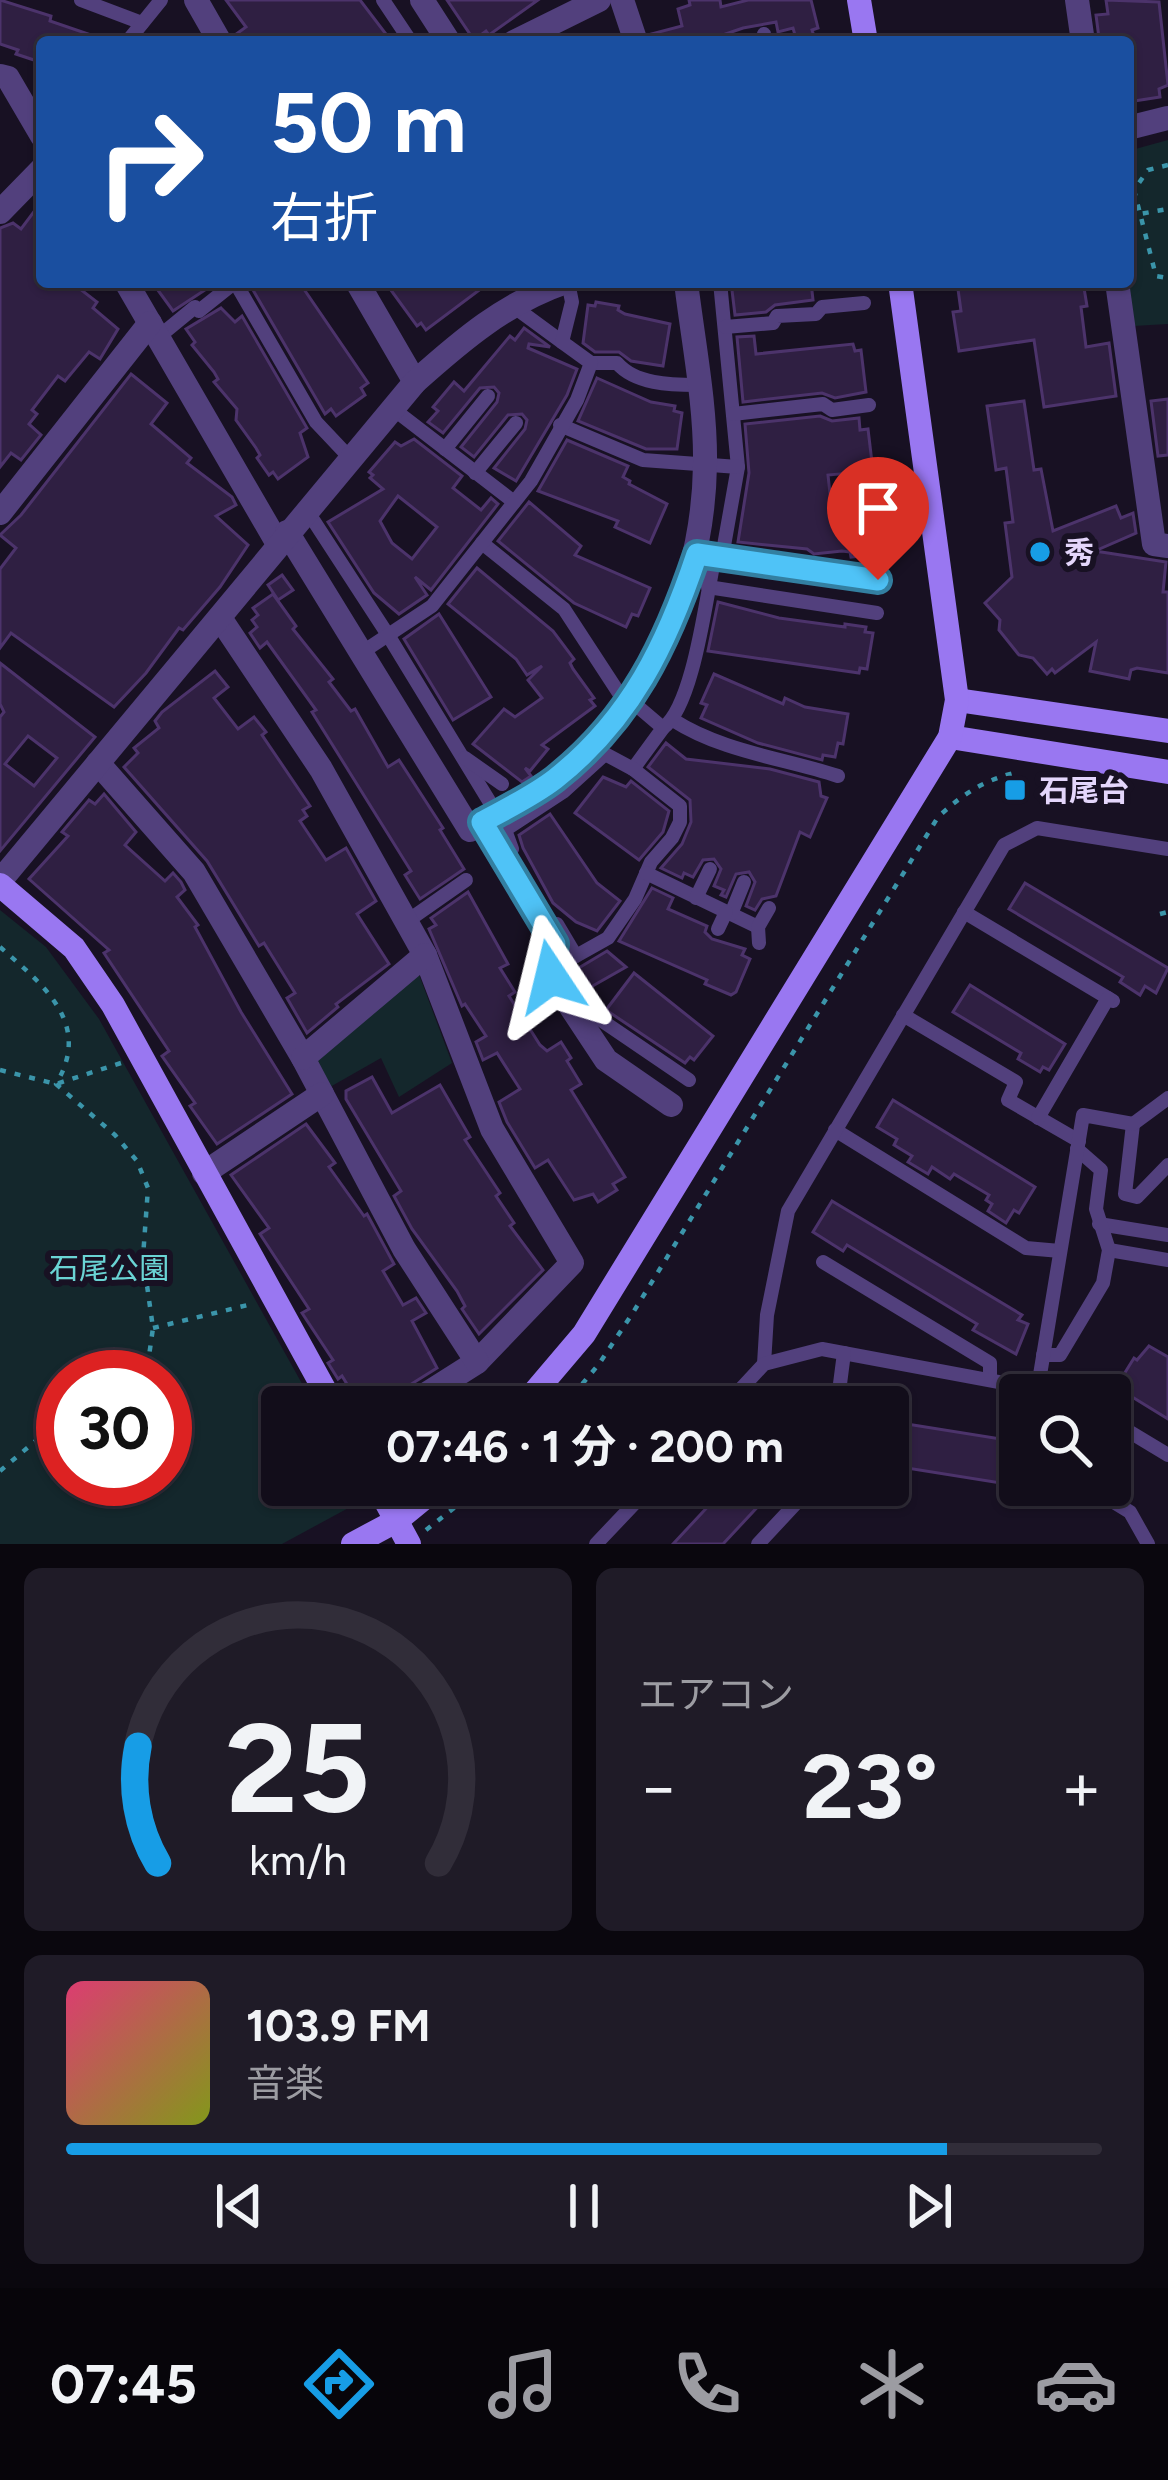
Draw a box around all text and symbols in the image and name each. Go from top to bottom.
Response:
text: 50 m [270,72,466,173]
icon: right [72,84,228,240]
text: 右折 [270,186,378,251]
pin [827,457,929,580]
icon: arrive [845,475,911,541]
place label: 秀 [1064,534,1094,571]
marker: 秀 [1027,539,1053,565]
place label: 石尾台 [1039,772,1129,809]
marker: 石尾台 [1002,777,1028,803]
position arrow [488,914,614,1040]
park label: 石尾公園 [49,1250,169,1287]
speed limit sign: 30 [36,1350,192,1506]
map controls [999,1374,1131,1506]
button: search [999,1374,1131,1506]
text: 07:46 · 1 分 · 200 m [386,1419,784,1473]
text: エアコン [638,1671,794,1718]
text: 25 [226,1693,370,1843]
text: 23° [802,1732,938,1841]
text: − [638,1747,679,1827]
text: + [1061,1747,1102,1827]
text: km/h [249,1833,347,1885]
text: 103.9 FM [246,1998,431,2052]
text: 音楽 [246,2060,324,2107]
icon: previous [206,2173,272,2239]
icon: pause [551,2173,617,2239]
icon: next [896,2173,962,2239]
icon: directions [297,2342,381,2426]
icon: music [481,2342,565,2426]
icon: phone [665,2342,749,2426]
icon: climate [850,2342,934,2426]
icon: car [1034,2342,1118,2426]
text: 07:45 [50,2352,197,2417]

